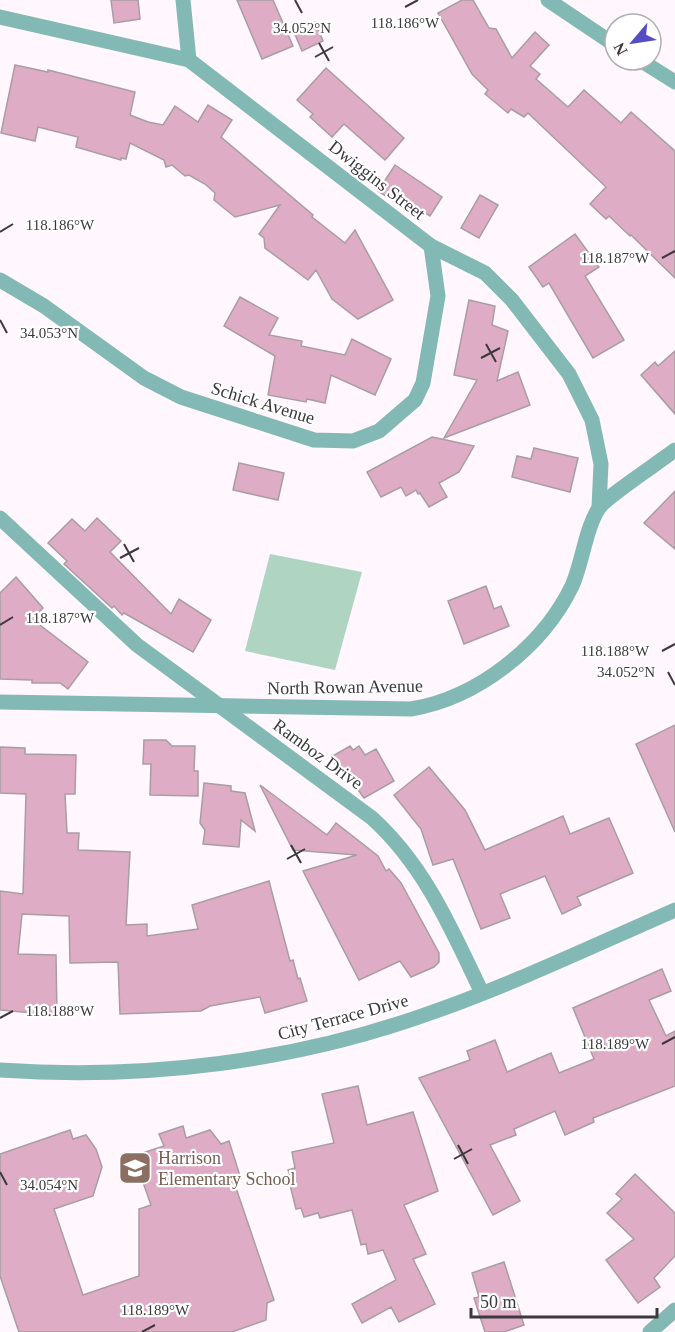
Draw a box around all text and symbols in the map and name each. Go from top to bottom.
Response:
north arrow [603,12,663,72]
text: 118.186°W [371,15,440,31]
text: 34.052°N [273,20,331,36]
text: N [610,39,631,58]
street label: Dwiggins Street [325,136,429,224]
text: 118.186°W [26,217,95,233]
text: 118.187°W [581,250,650,266]
text: 34.053°N [20,325,78,341]
street label: Schick Avenue [209,378,317,428]
text: 118.187°W [26,610,95,626]
text: 118.188°W [581,643,650,659]
text: 34.052°N [597,664,655,680]
street label: North Rowan Avenue [267,676,423,698]
street label: Ramboz Drive [269,715,367,793]
street label: City Terrace Drive [276,990,410,1044]
text: 118.188°W [26,1003,95,1019]
text: 118.189°W [581,1036,650,1052]
place label: Harrison Elementary School [158,1148,295,1189]
school or university icon: Harrison Elementary School [117,1150,153,1186]
text: 34.054°N [20,1177,78,1193]
scale bar [471,1281,657,1319]
text: 50 m [480,1292,517,1312]
text: 118.189°W [121,1302,190,1318]

